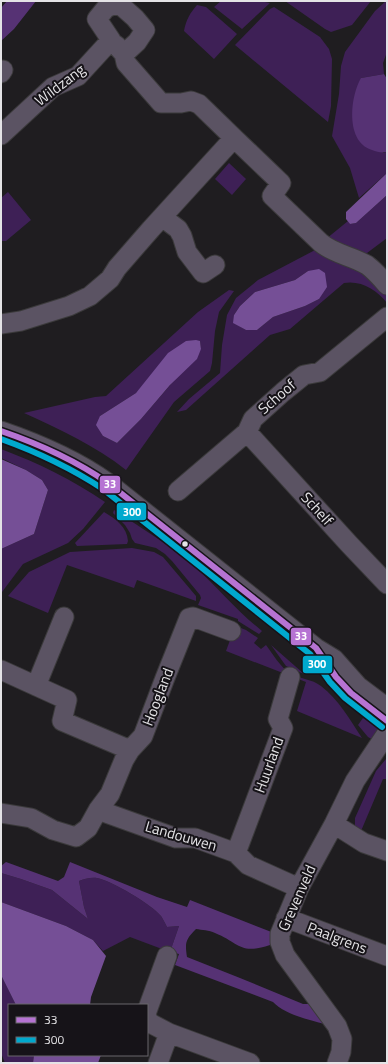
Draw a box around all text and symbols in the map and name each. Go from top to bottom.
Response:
street label: Wildzang [30,58,90,111]
street label: Schoof [253,374,301,420]
line badge: 33 [99,475,121,494]
text: 33 [104,476,116,492]
street label: Schelf [296,487,339,531]
line badge: 300 [116,502,147,521]
text: 300 [123,504,141,520]
unlabelled marker [180,539,190,549]
line badge: 33 [290,627,312,646]
text: 33 [295,628,307,644]
line badge: 300 [302,655,333,674]
text: 300 [308,656,326,672]
street label: Hoogland [136,664,179,729]
street label: Huurland [248,734,289,796]
street label: Landouwen [143,814,220,857]
street label: Grevenveld [272,861,321,935]
street label: Paalgrens [304,916,371,960]
legend [8,1004,148,1056]
text: 33 [44,1010,57,1029]
text: 300 [44,1030,64,1049]

